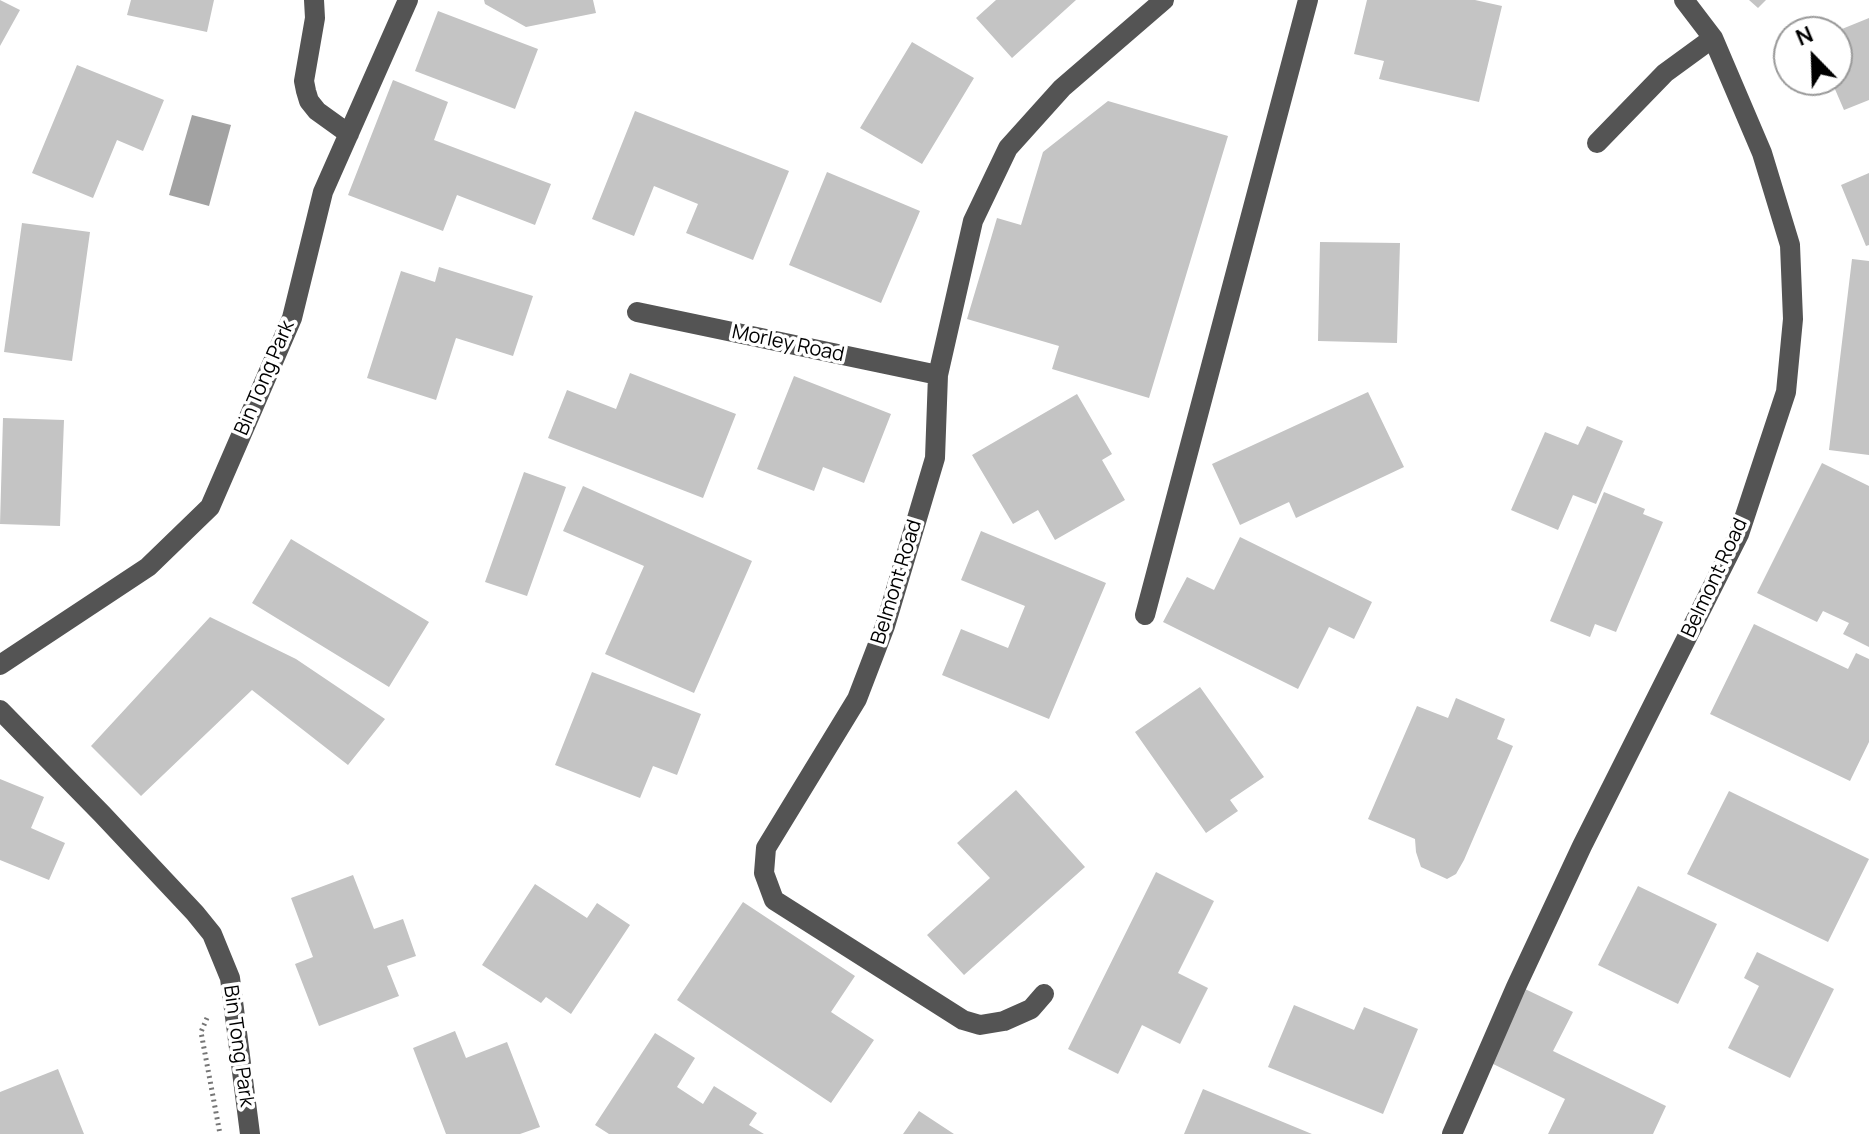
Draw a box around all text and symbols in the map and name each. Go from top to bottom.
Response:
north arrow [1773,16,1853,96]
text: N [1791,19,1818,53]
street label: Bin Tong Park [230,317,300,439]
street label: Morley Road [730,320,846,368]
street label: Belmont Road [1677,515,1753,641]
street label: Belmont Road [867,517,927,647]
street label: Bin Tong Park [218,984,258,1108]

